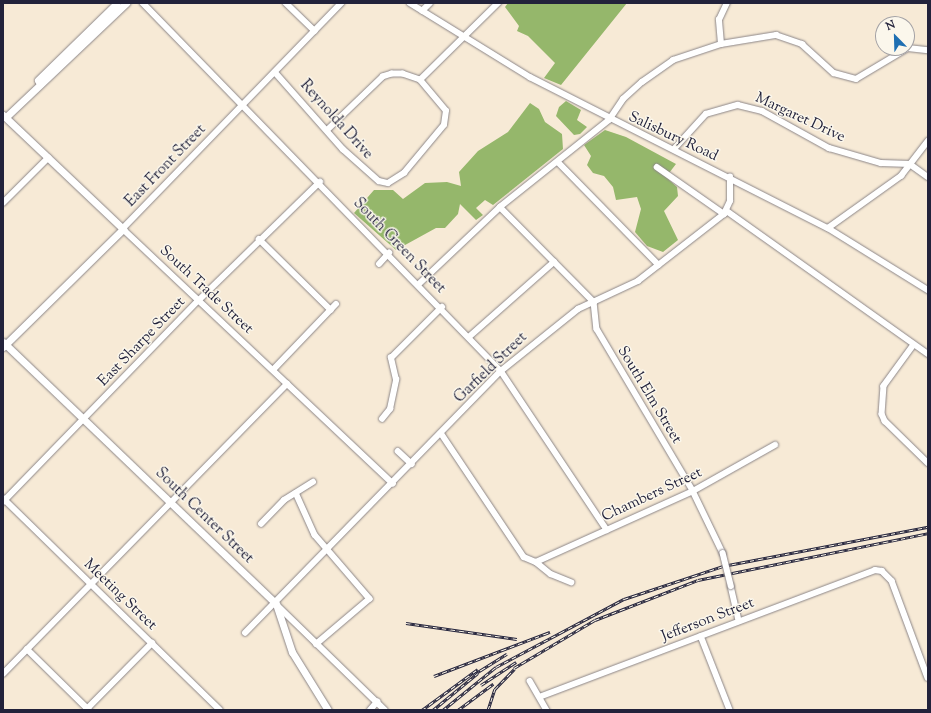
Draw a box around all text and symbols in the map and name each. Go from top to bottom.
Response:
north arrow [875,16,915,56]
text: N [884,17,898,35]
street label: Reynolda Drive [296,77,376,163]
street label: Margaret Drive [752,89,848,147]
street label: Salisbury Road [625,108,721,166]
street label: East Front Street [122,121,210,211]
street label: South Green Street [349,195,449,297]
street label: South Trade Street [155,242,257,338]
street label: East Sharpe Street [95,293,189,391]
street label: Garfield Street [451,329,531,407]
street label: South Elm Street [613,343,685,447]
street label: South Center Street [151,464,257,568]
street label: Chambers Street [599,464,705,526]
street label: Meeting Street [80,556,160,634]
street label: Jefferson Street [659,594,757,646]

